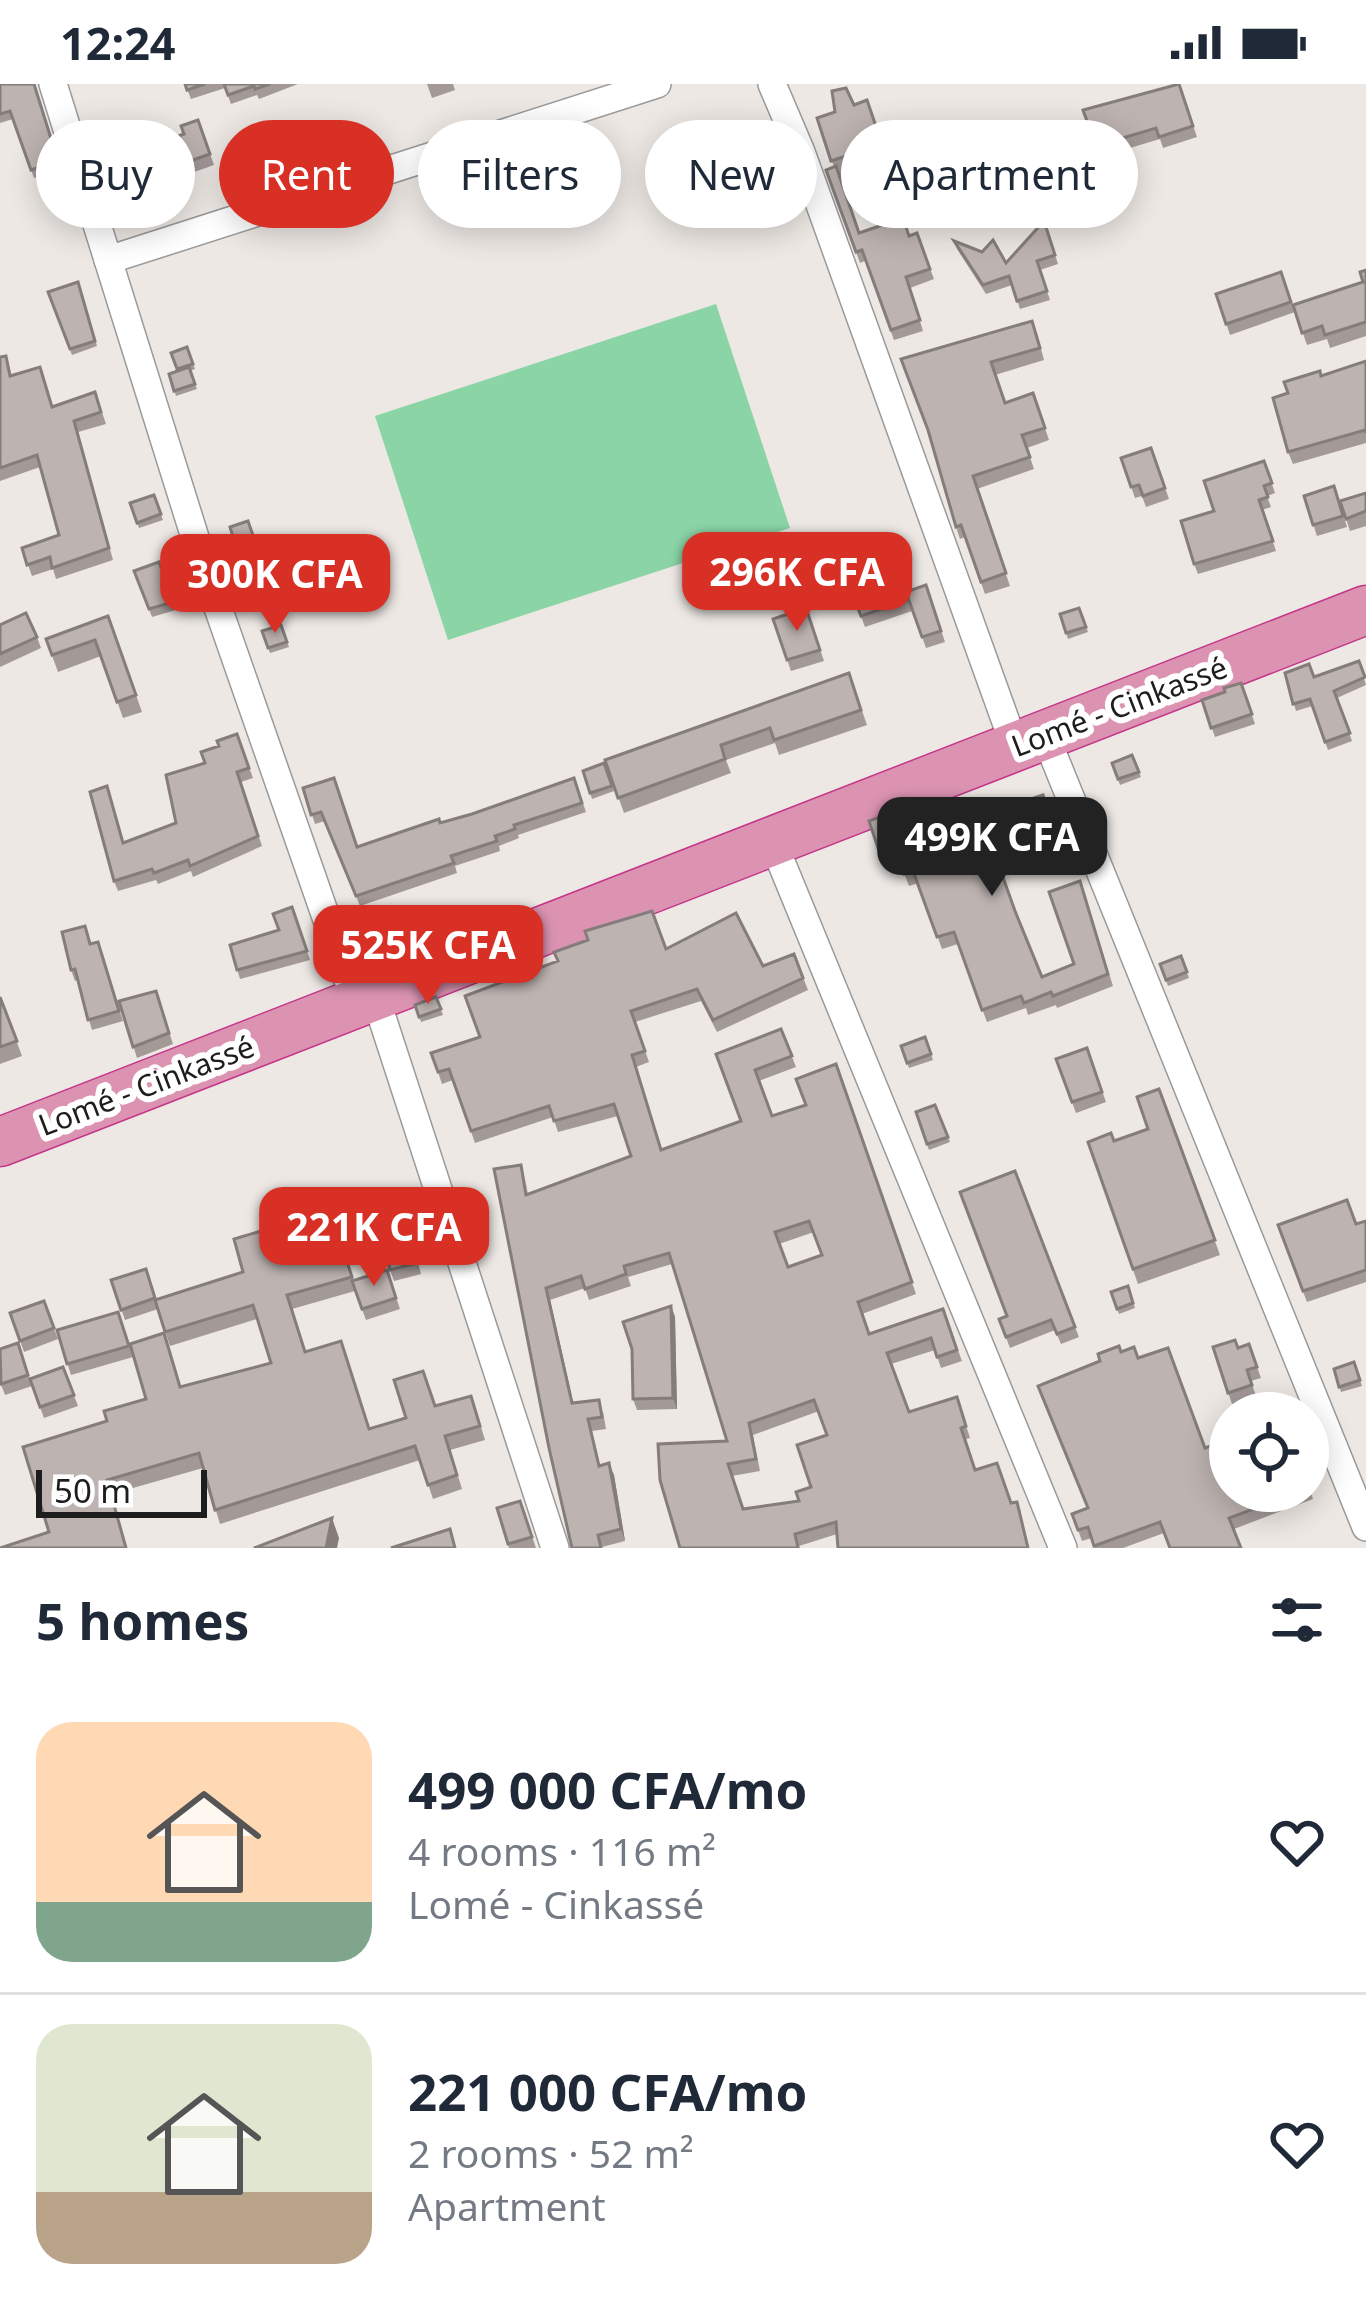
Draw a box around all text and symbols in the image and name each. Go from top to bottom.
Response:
text: 12:24 [60,12,176,73]
chip: Buy [36,120,195,228]
chip: Rent [219,120,394,228]
chip: Filters [418,120,621,228]
chip: New [645,120,817,228]
chip: Apartment [841,120,1138,228]
pin: 296K CFA [673,532,921,634]
pin: 300K CFA [151,534,399,636]
text: 296K CFA [709,544,885,597]
text: 300K CFA [187,546,363,599]
street label: Lomé - Cinkassé [1005,646,1233,766]
pin: 499K CFA [868,797,1116,899]
text: 499K CFA [904,809,1080,862]
pin: 525K CFA [304,905,552,1007]
text: 525K CFA [340,917,516,970]
street label: Lomé - Cinkassé [32,1025,260,1145]
pin: 221K CFA [250,1187,498,1289]
text: 221K CFA [286,1199,462,1252]
map controls [1209,1392,1329,1512]
button: locate [1209,1392,1329,1512]
scale bar [36,1464,207,1517]
text: 50 m [54,1468,131,1513]
text: 5 homes [36,1585,249,1655]
icon: filters [1264,1587,1330,1653]
text: 499 000 CFA/mo [408,1754,807,1824]
icon: home [132,1770,276,1914]
icon: heart [1264,1809,1330,1875]
text: 4 rooms · 116 m² [408,1824,716,1877]
text: Lomé - Cinkassé [408,1877,704,1930]
text: 221 000 CFA/mo [408,2056,807,2126]
icon: home [132,2072,276,2216]
icon: heart [1264,2111,1330,2177]
text: 2 rooms · 52 m² [408,2126,694,2179]
text: Apartment [408,2179,606,2232]

